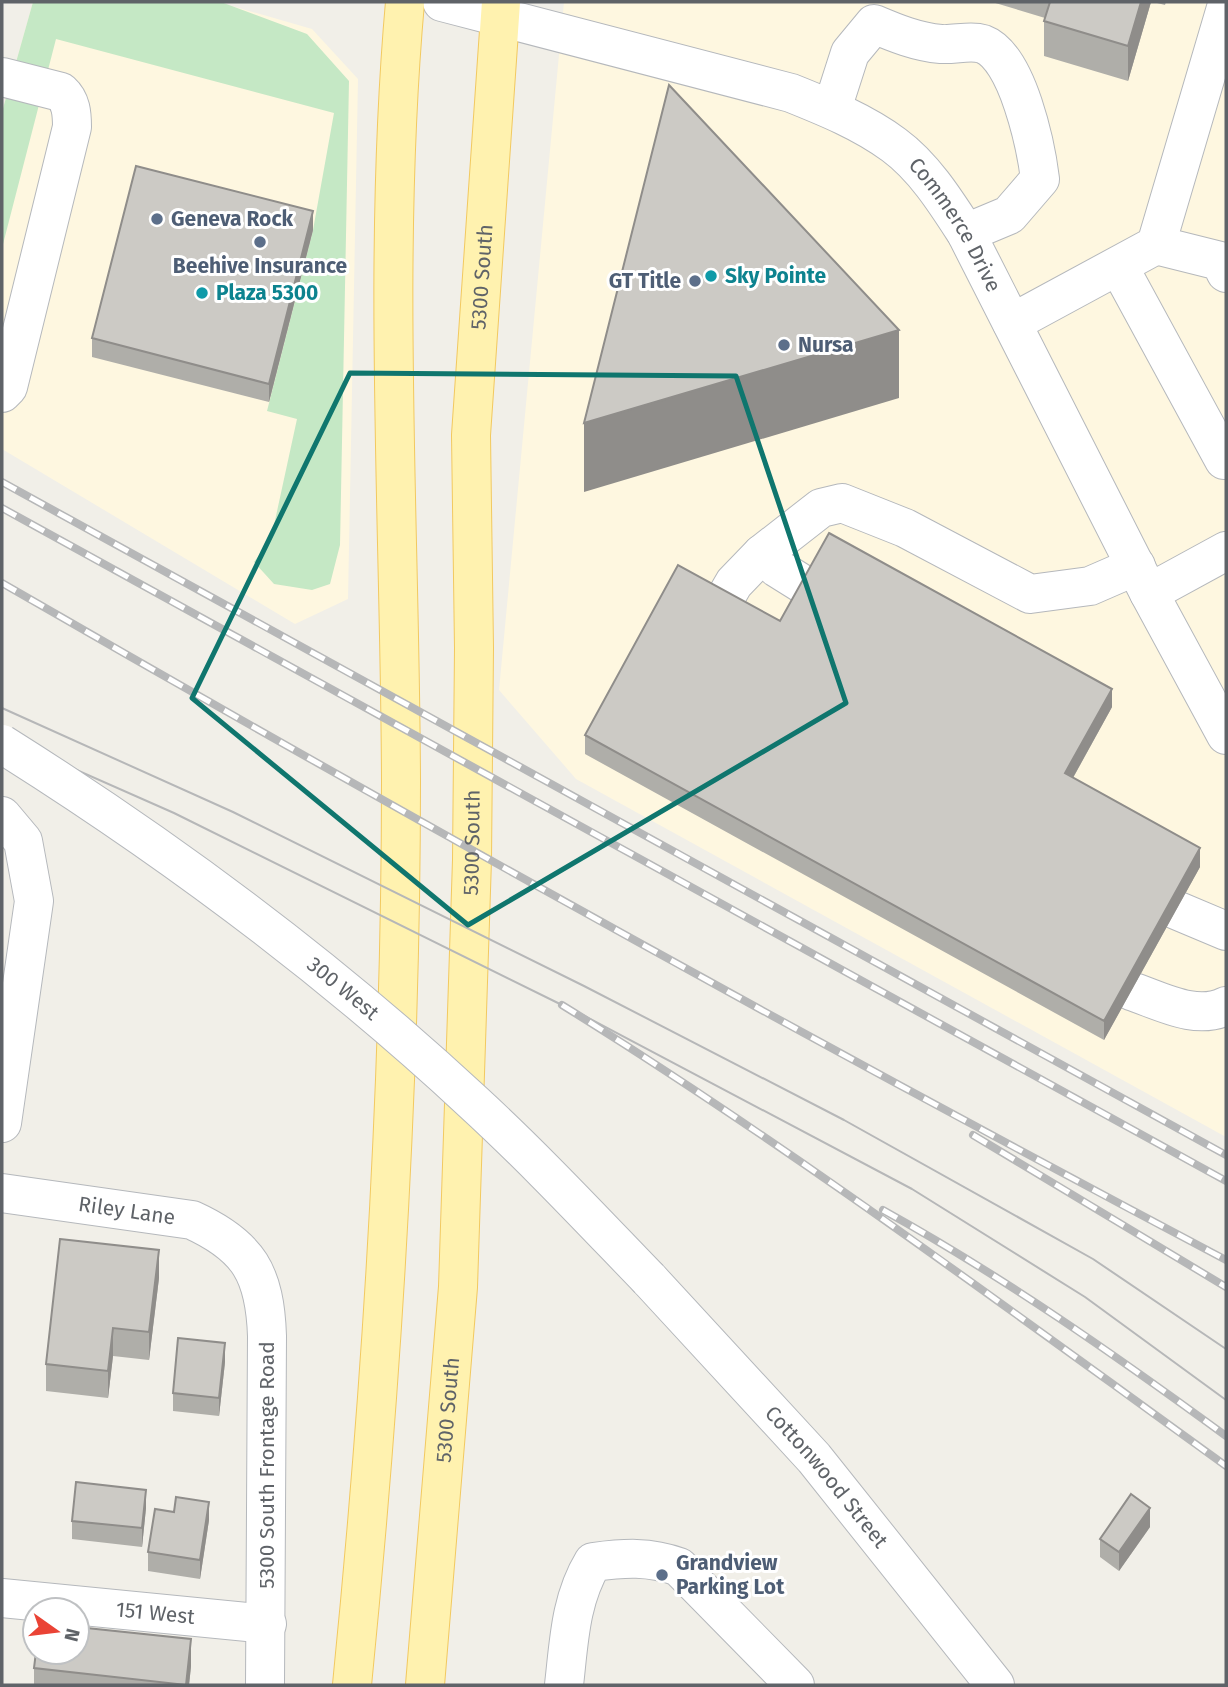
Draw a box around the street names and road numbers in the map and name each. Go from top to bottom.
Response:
street label: Commerce Drive [903,152,1007,296]
street label: 5300 South [465,223,499,331]
street label: 5300 South [458,790,486,896]
street label: 300 West [302,951,385,1026]
street label: Riley Lane [77,1191,177,1230]
street label: 5300 South Frontage Road [254,1341,280,1589]
street label: 5300 South [430,1356,465,1464]
street label: Cottonwood Street [759,1400,894,1554]
street label: 151 West [115,1596,196,1630]

